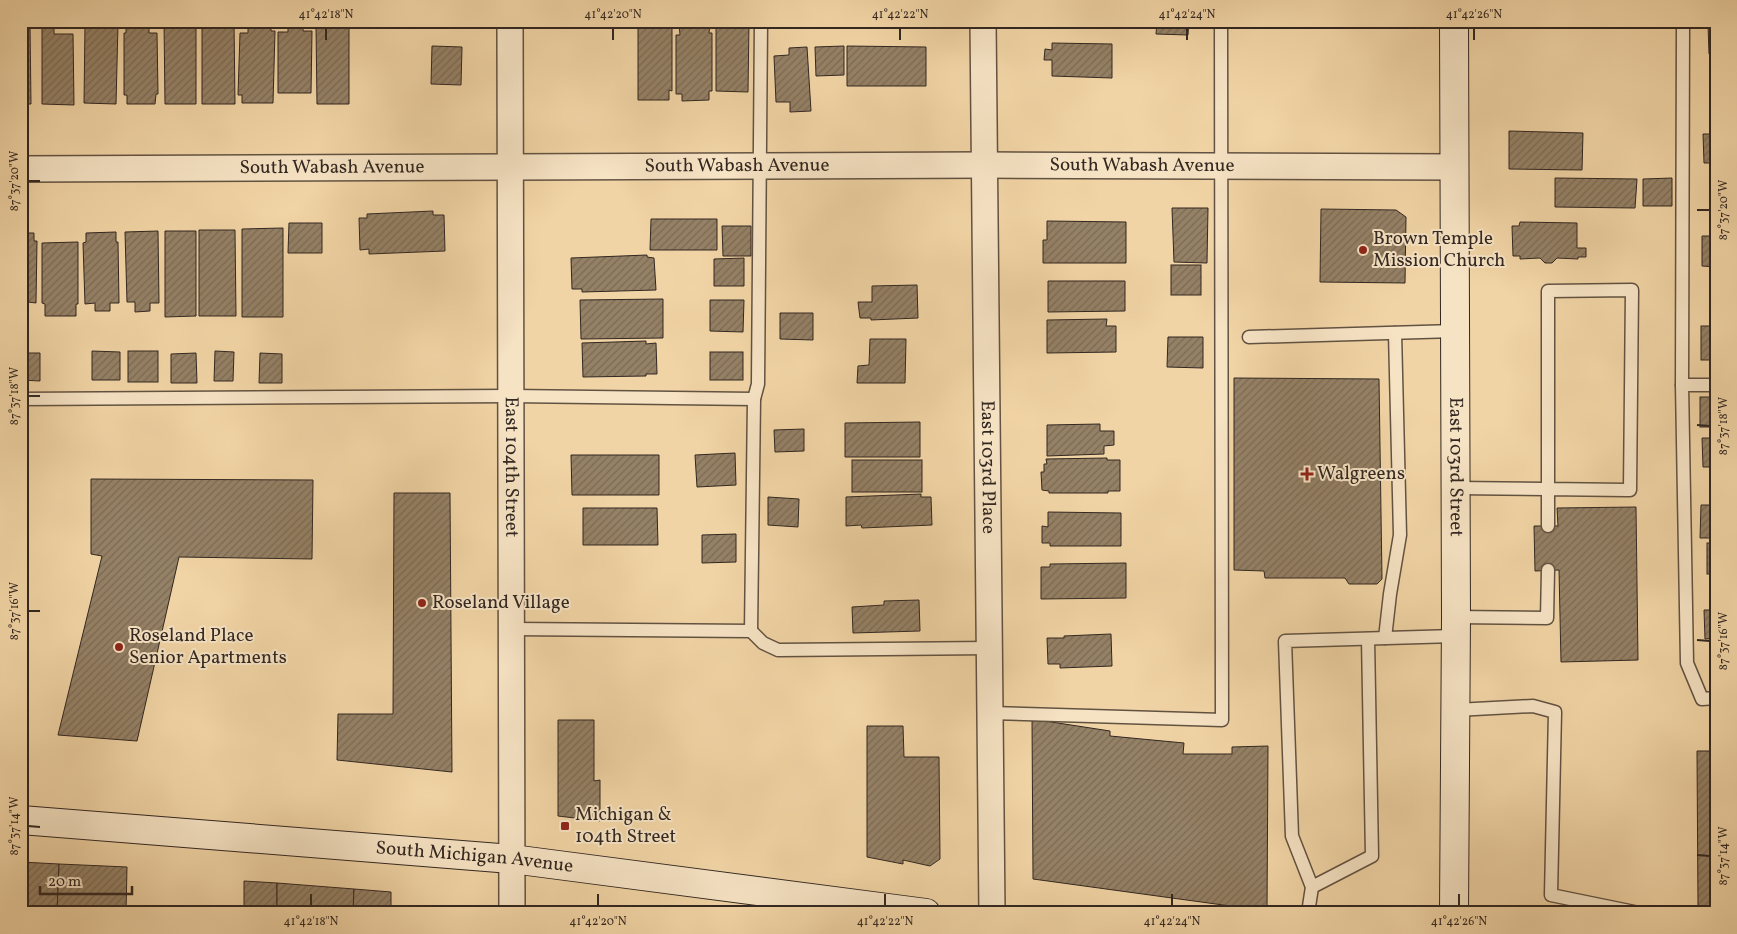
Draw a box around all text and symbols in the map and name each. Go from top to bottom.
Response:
text: 41°42'18"N [299,7,354,23]
text: 41°42'20"N [584,7,642,23]
text: 41°42'22"N [872,7,928,23]
text: 41°42'24"N [1159,7,1216,23]
text: 41°42'26"N [1446,7,1502,23]
text: 87°37'20"W [7,151,23,211]
street label: South Wabash Avenue [1049,152,1235,179]
street label: South Wabash Avenue [644,153,830,179]
street label: South Wabash Avenue [239,154,425,181]
text: 87°37'20"W [1716,180,1732,240]
place label: Brown Temple Mission Church [1373,226,1505,274]
marker: Brown Temple Mission Church [1357,244,1369,256]
text: 87°37'18"W [7,367,23,425]
street label: East 104th Street [498,397,524,538]
street label: East 103rd Street [1442,397,1469,537]
text: 87°37'18"W [1716,397,1732,455]
street label: East 103rd Place [974,400,1001,534]
place label: Walgreens [1317,461,1405,487]
marker: Walgreens [1301,468,1313,480]
text: 87°37'16"W [7,582,23,640]
place label: Roseland Village [432,590,570,616]
marker: Roseland Village [416,597,428,609]
text: 87°37'16"W [1716,612,1732,670]
place label: Roseland Place Senior Apartments [129,623,287,671]
marker: Roseland Place Senior Apartments [113,641,125,653]
text: 87°37'14"W [7,797,23,855]
place label: Michigan & 104th Street [575,802,677,850]
marker: Michigan & 104th Street [559,820,571,832]
text: 87°37'14"W [1716,827,1732,885]
street label: South Michigan Avenue [375,835,575,880]
scale bar [40,864,132,896]
text: 20 m [48,872,81,893]
text: 41°42'18"N [284,914,339,930]
text: 41°42'20"N [569,914,627,930]
text: 41°42'22"N [857,914,913,930]
text: 41°42'24"N [1144,914,1201,930]
text: 41°42'26"N [1431,914,1487,930]

